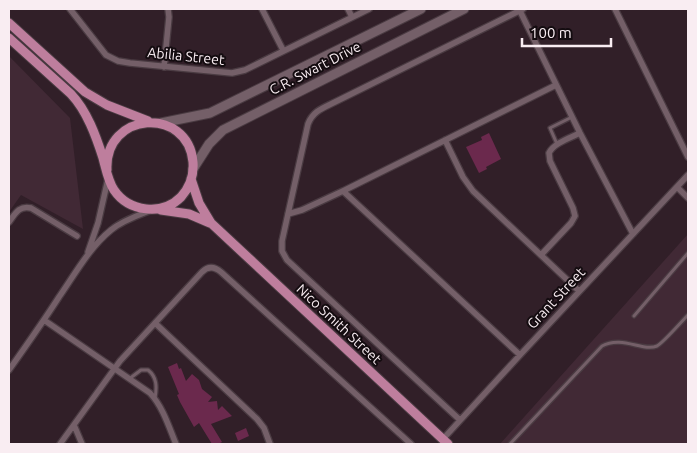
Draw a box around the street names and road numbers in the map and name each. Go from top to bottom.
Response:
street label: C.R. Swart Drive [267,38,363,98]
street label: Abilia Street [147,44,226,68]
street label: Grant Street [524,264,589,332]
street label: Nico Smith Street [293,281,385,368]

